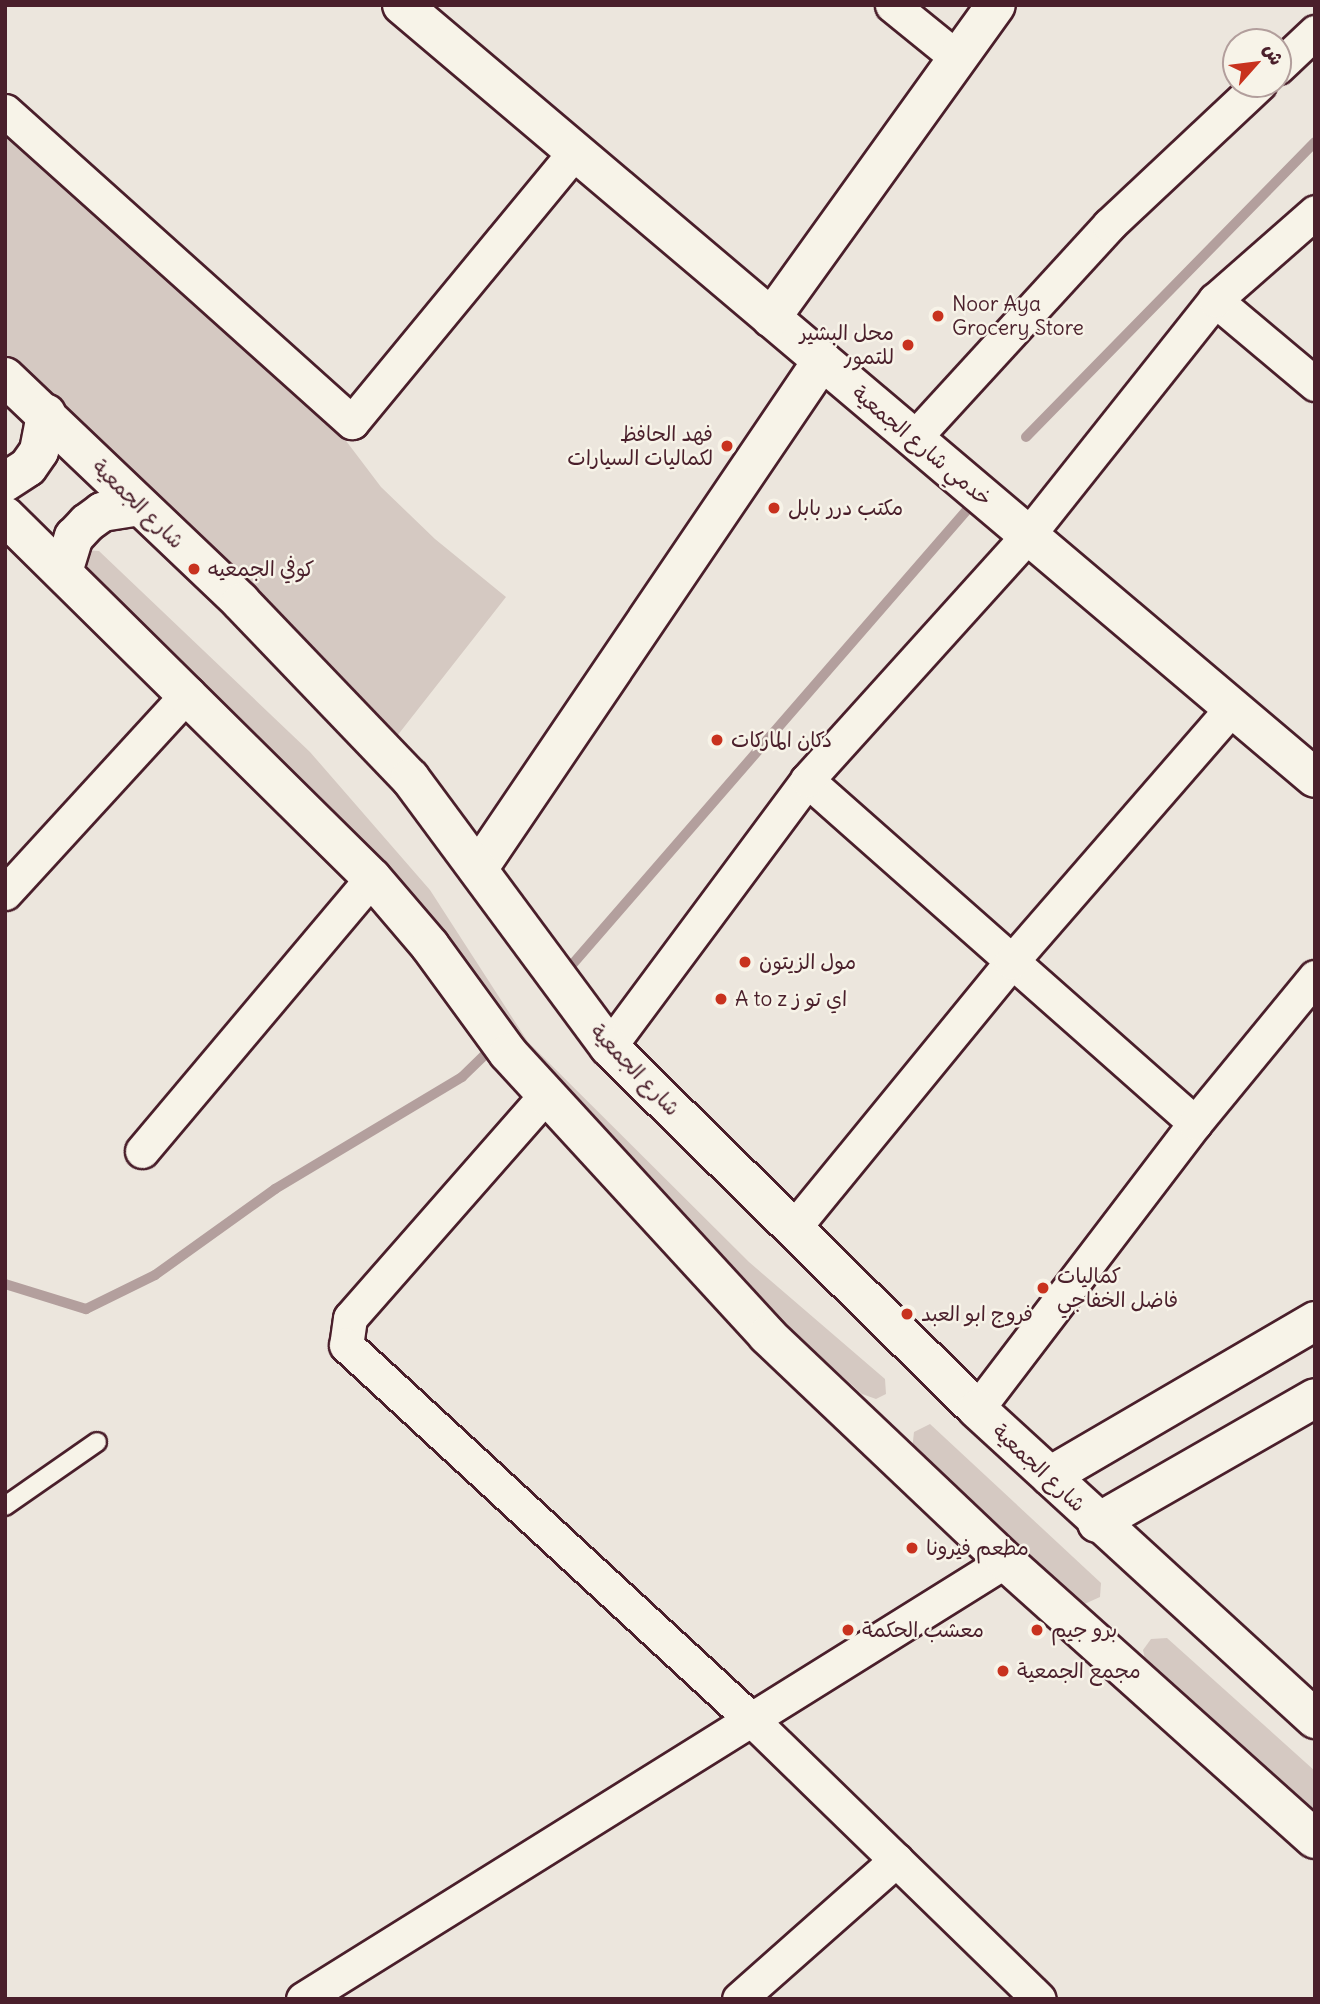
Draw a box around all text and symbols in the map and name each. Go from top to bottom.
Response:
north arrow [1222,28,1292,98]
text: ش [1258,39,1289,69]
place label: Noor Aya Grocery Store [952,291,1084,341]
marker: Noor Aya Grocery Store [930,308,946,324]
place label: محل البشير للتمور [800,320,894,370]
marker: محل البشير للتمور [900,337,916,353]
street label: خدمي شارع الجمعية [847,380,997,512]
place label: فهد الحافظ لكماليات السيارات [567,421,713,471]
marker: فهد الحافظ لكماليات السيارات [719,438,735,454]
street label: شارع الجمعية [87,454,189,554]
place label: مكتب درر بابل [788,495,903,521]
marker: مكتب درر بابل [766,500,782,516]
place label: كوفي الجمعيه [208,556,314,582]
marker: كوفي الجمعيه [186,561,202,577]
place label: دكان الماركات [731,727,832,753]
marker: دكان الماركات [709,732,725,748]
place label: مول الزيتون [759,949,856,975]
marker: مول الزيتون [737,954,753,970]
place label: A to z اي تو ز [735,986,847,1012]
marker: A to z اي تو ز [713,991,729,1007]
street label: شارع الجمعية [585,1019,685,1121]
place label: كماليات فاضل الخفاجي [1057,1263,1178,1313]
marker: كماليات فاضل الخفاجي [1035,1280,1051,1296]
place label: فروج ابو العبد [921,1301,1033,1327]
marker: فروج ابو العبد [899,1306,915,1322]
street label: شارع الجمعية [987,1419,1091,1517]
place label: مطعم فيرونا [926,1535,1029,1561]
marker: مطعم فيرونا [904,1540,920,1556]
place label: معشب الحكمة [862,1617,984,1643]
place label: برو جيم [1051,1617,1117,1643]
marker: معشب الحكمة [840,1622,856,1638]
marker: برو جيم [1029,1622,1045,1638]
place label: مجمع الجمعية [1017,1658,1141,1684]
marker: مجمع الجمعية [995,1663,1011,1679]

